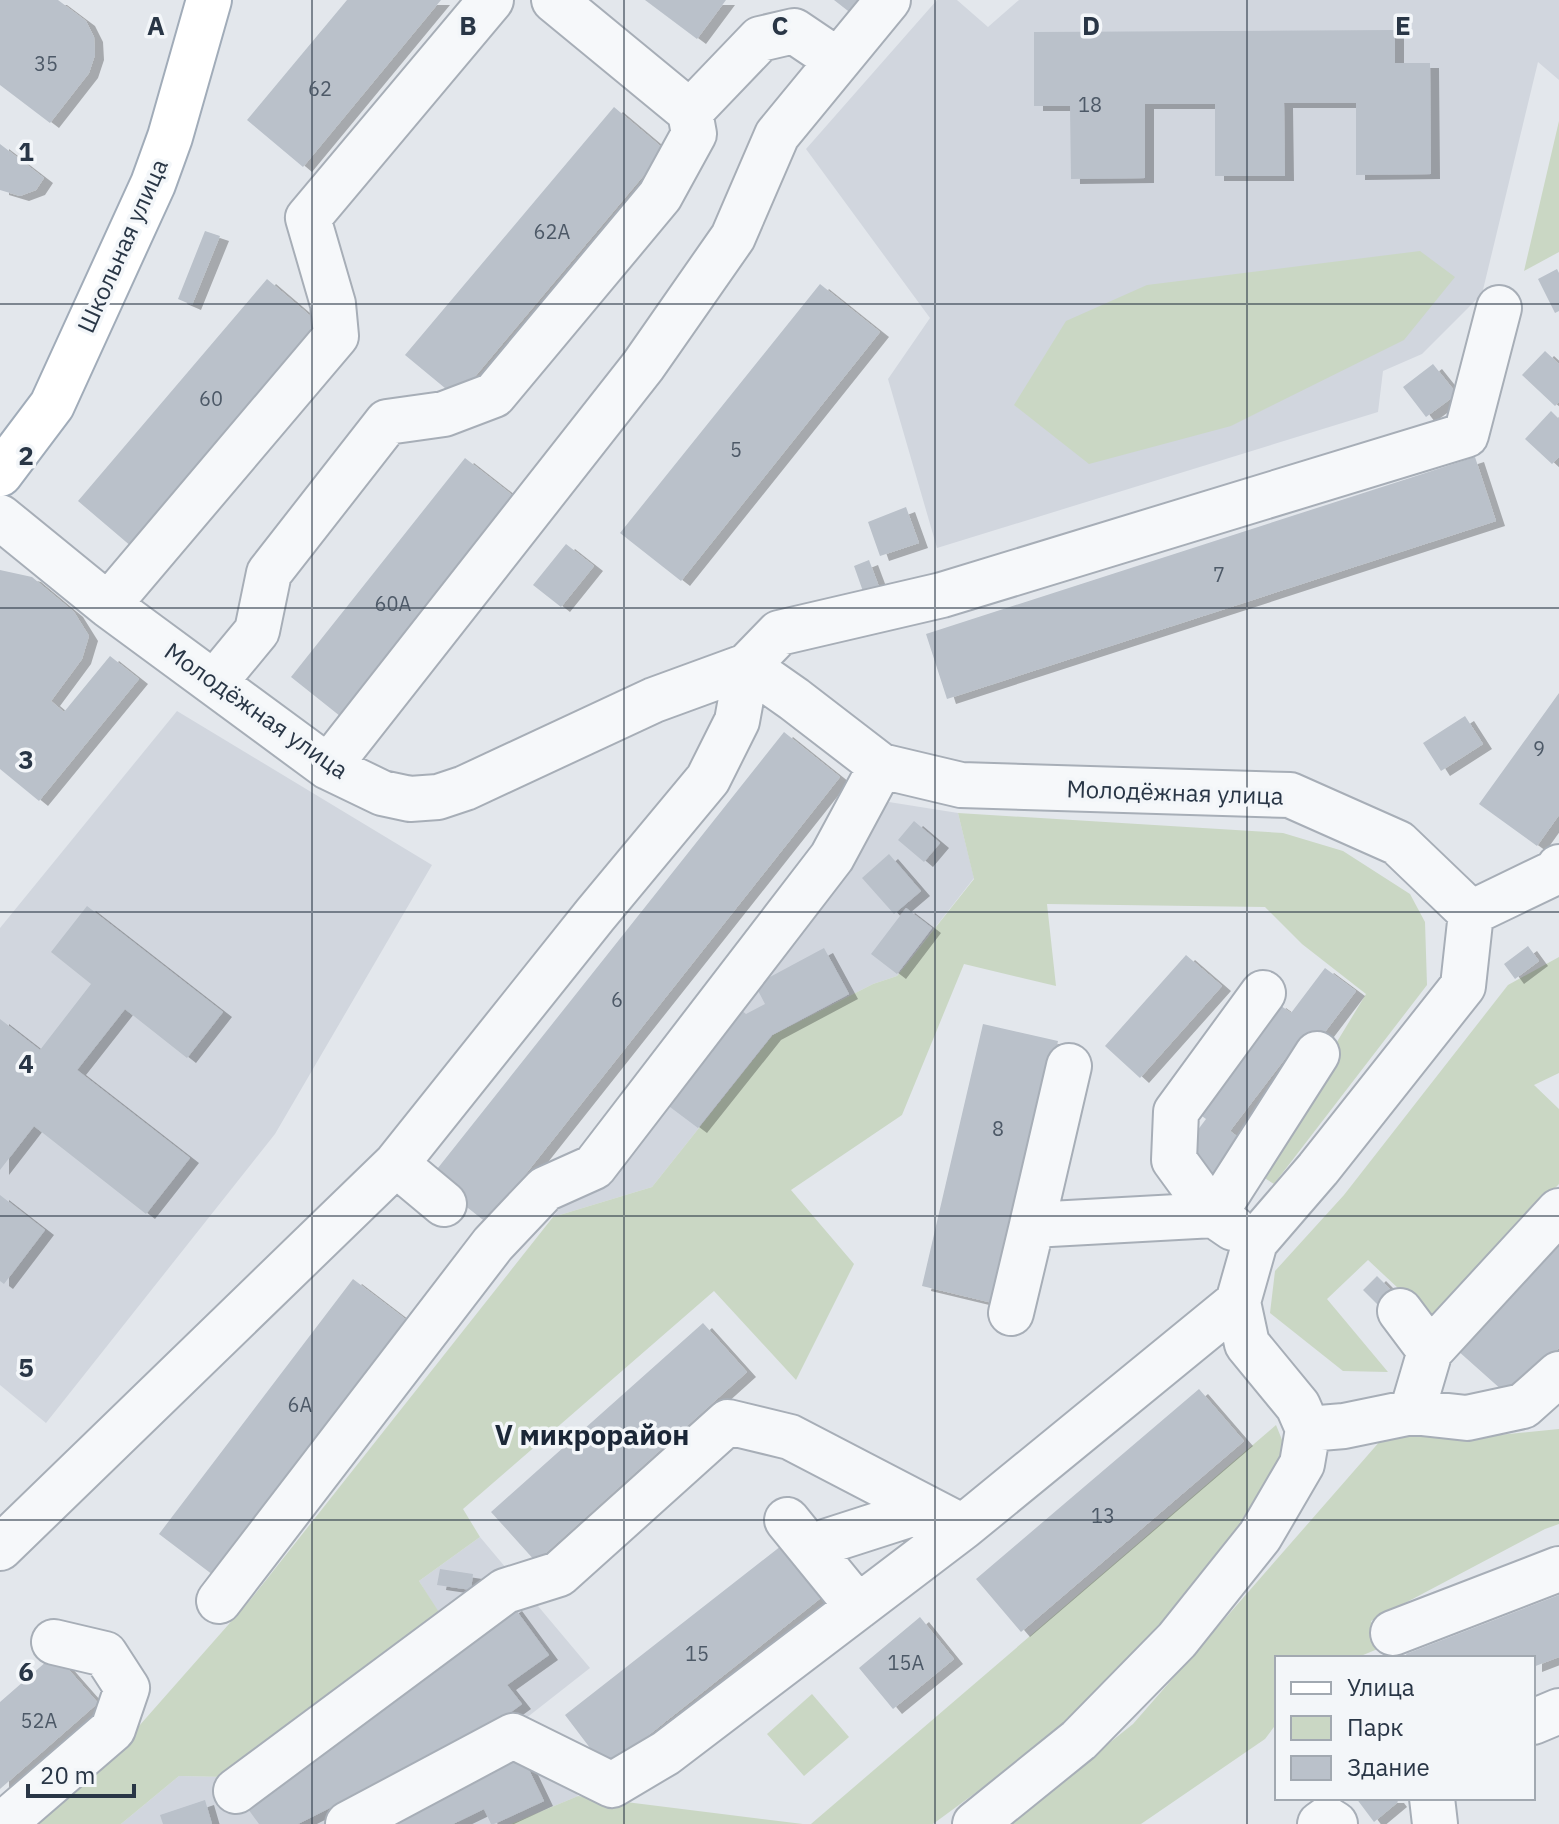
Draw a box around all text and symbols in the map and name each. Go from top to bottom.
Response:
text: A [147,8,165,42]
text: B [459,8,477,42]
text: C [772,8,789,42]
text: D [1082,8,1100,42]
text: E [1395,8,1411,42]
house number: 35 [34,50,58,77]
house number: 62 [308,75,332,102]
house number: 18 [1078,91,1102,118]
text: 1 [18,134,34,168]
street label: Школьная улица [69,153,175,338]
house number: 62А [534,218,571,245]
house number: 60 [199,385,223,412]
house number: 5 [730,436,742,463]
text: 2 [18,438,34,472]
house number: 7 [1213,561,1225,588]
house number: 60А [375,590,412,617]
street label: Молодёжная улица [158,635,355,786]
house number: 9 [1533,735,1545,762]
text: 3 [18,742,34,776]
street label: Молодёжная улица [1066,772,1284,812]
house number: 6 [611,986,623,1013]
text: 4 [18,1046,34,1080]
house number: 8 [992,1115,1004,1142]
text: 5 [18,1350,34,1384]
house number: 6А [288,1391,313,1418]
district label: V микрорайон [495,1416,689,1453]
house number: 13 [1091,1502,1115,1529]
house number: 15 [685,1640,709,1667]
house number: 15А [888,1649,925,1676]
text: 6 [18,1654,34,1688]
legend [1275,1656,1535,1800]
text: Улица [1347,1671,1415,1703]
house number: 52А [21,1707,58,1734]
text: Парк [1347,1711,1404,1743]
scale bar [28,1748,134,1798]
text: Здание [1347,1751,1430,1783]
text: 20 m [40,1759,95,1791]

